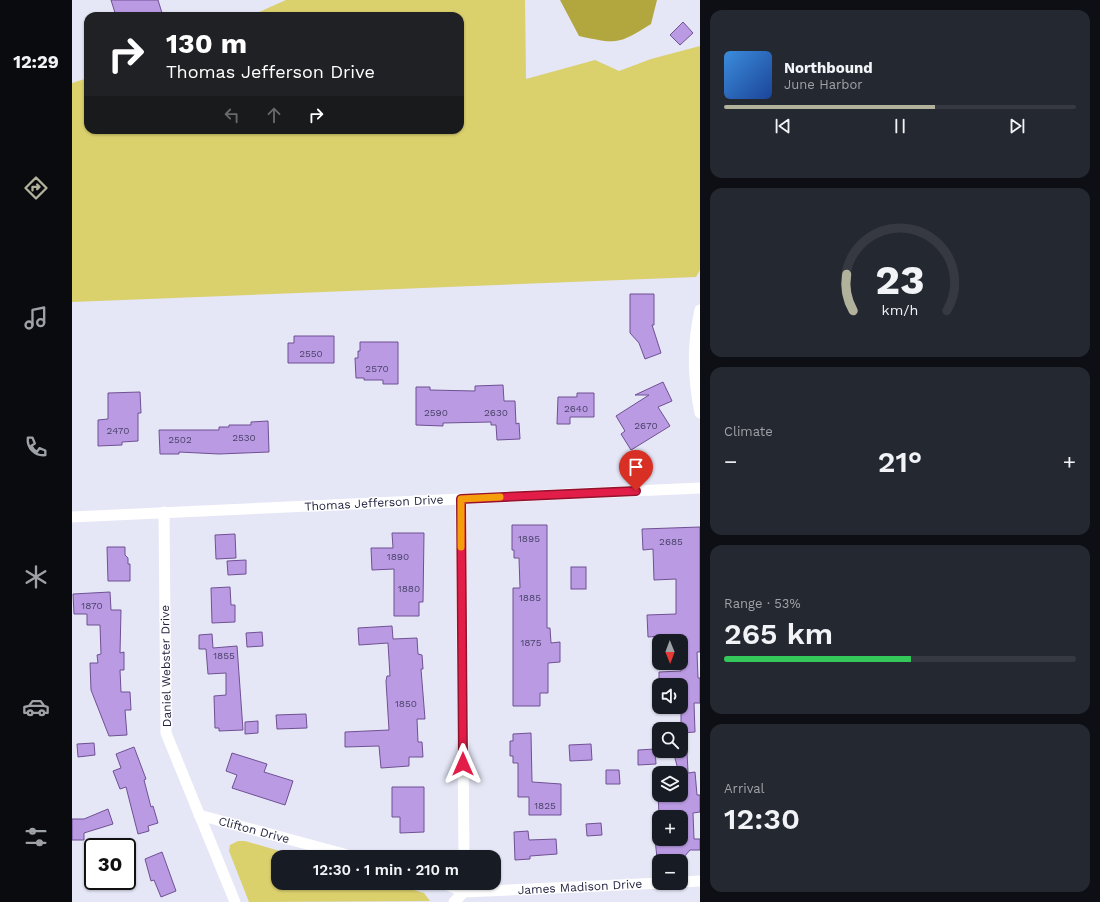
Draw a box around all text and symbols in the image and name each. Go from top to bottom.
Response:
text: 130 m [166,27,247,60]
icon: right [100,28,152,80]
text: 12:29 [13,51,59,72]
text: Northbound [784,59,873,77]
text: Thomas Jefferson Drive [166,61,375,82]
text: June Harbor [784,77,863,92]
icon: left [221,104,243,126]
icon: ahead [263,104,285,126]
icon: right [305,104,327,126]
icon: previous [772,115,794,137]
icon: pause [889,115,911,137]
icon: next [1006,115,1028,137]
icon: directions [22,174,50,202]
text: 23 [875,254,925,303]
text: km/h [882,301,918,317]
icon: music [22,304,50,332]
house number: 2550 [299,348,323,359]
house number: 2570 [365,363,389,374]
house number: 2640 [564,403,588,414]
house number: 2590 [424,407,448,418]
house number: 2630 [484,407,508,418]
house number: 2670 [634,420,658,431]
text: Climate [724,424,773,439]
house number: 2470 [107,425,129,436]
house number: 2530 [232,432,256,443]
icon: phone [22,433,50,461]
house number: 2502 [168,434,192,445]
text: 21° [878,444,922,479]
text: − [724,449,737,474]
text: + [1063,449,1076,474]
pin [619,450,653,491]
icon: arrive [625,456,647,478]
street label: Thomas Jefferson Drive [304,492,444,514]
house number: 1895 [518,533,540,544]
house number: 2685 [659,536,683,547]
house number: 1890 [387,551,409,562]
icon: climate [22,563,50,591]
house number: 1880 [398,583,420,594]
house number: 1885 [519,592,541,603]
text: Range · 53% [724,596,801,611]
house number: 1870 [81,600,103,611]
street label: Daniel Webster Drive [158,605,174,727]
text: 265 km [724,616,833,651]
north arrow [652,634,688,670]
map controls [652,634,688,890]
house number: 1875 [520,637,542,648]
house number: 1855 [213,650,235,661]
button: sound [652,678,688,714]
icon: car [22,693,50,721]
house number: 1850 [395,698,417,709]
button: search [652,722,688,758]
position arrow [442,743,484,785]
button: layers [652,766,688,802]
text: Arrival [724,781,765,796]
house number: 1825 [534,800,556,811]
text: 12:30 [724,801,800,836]
button: + [652,810,688,846]
street label: Clifton Drive [217,814,291,846]
icon: filters [22,823,50,851]
speed limit sign: 30 [84,838,136,890]
button: − [652,854,688,890]
text: 12:30 · 1 min · 210 m [313,861,459,879]
street label: James Madison Drive [517,877,643,897]

